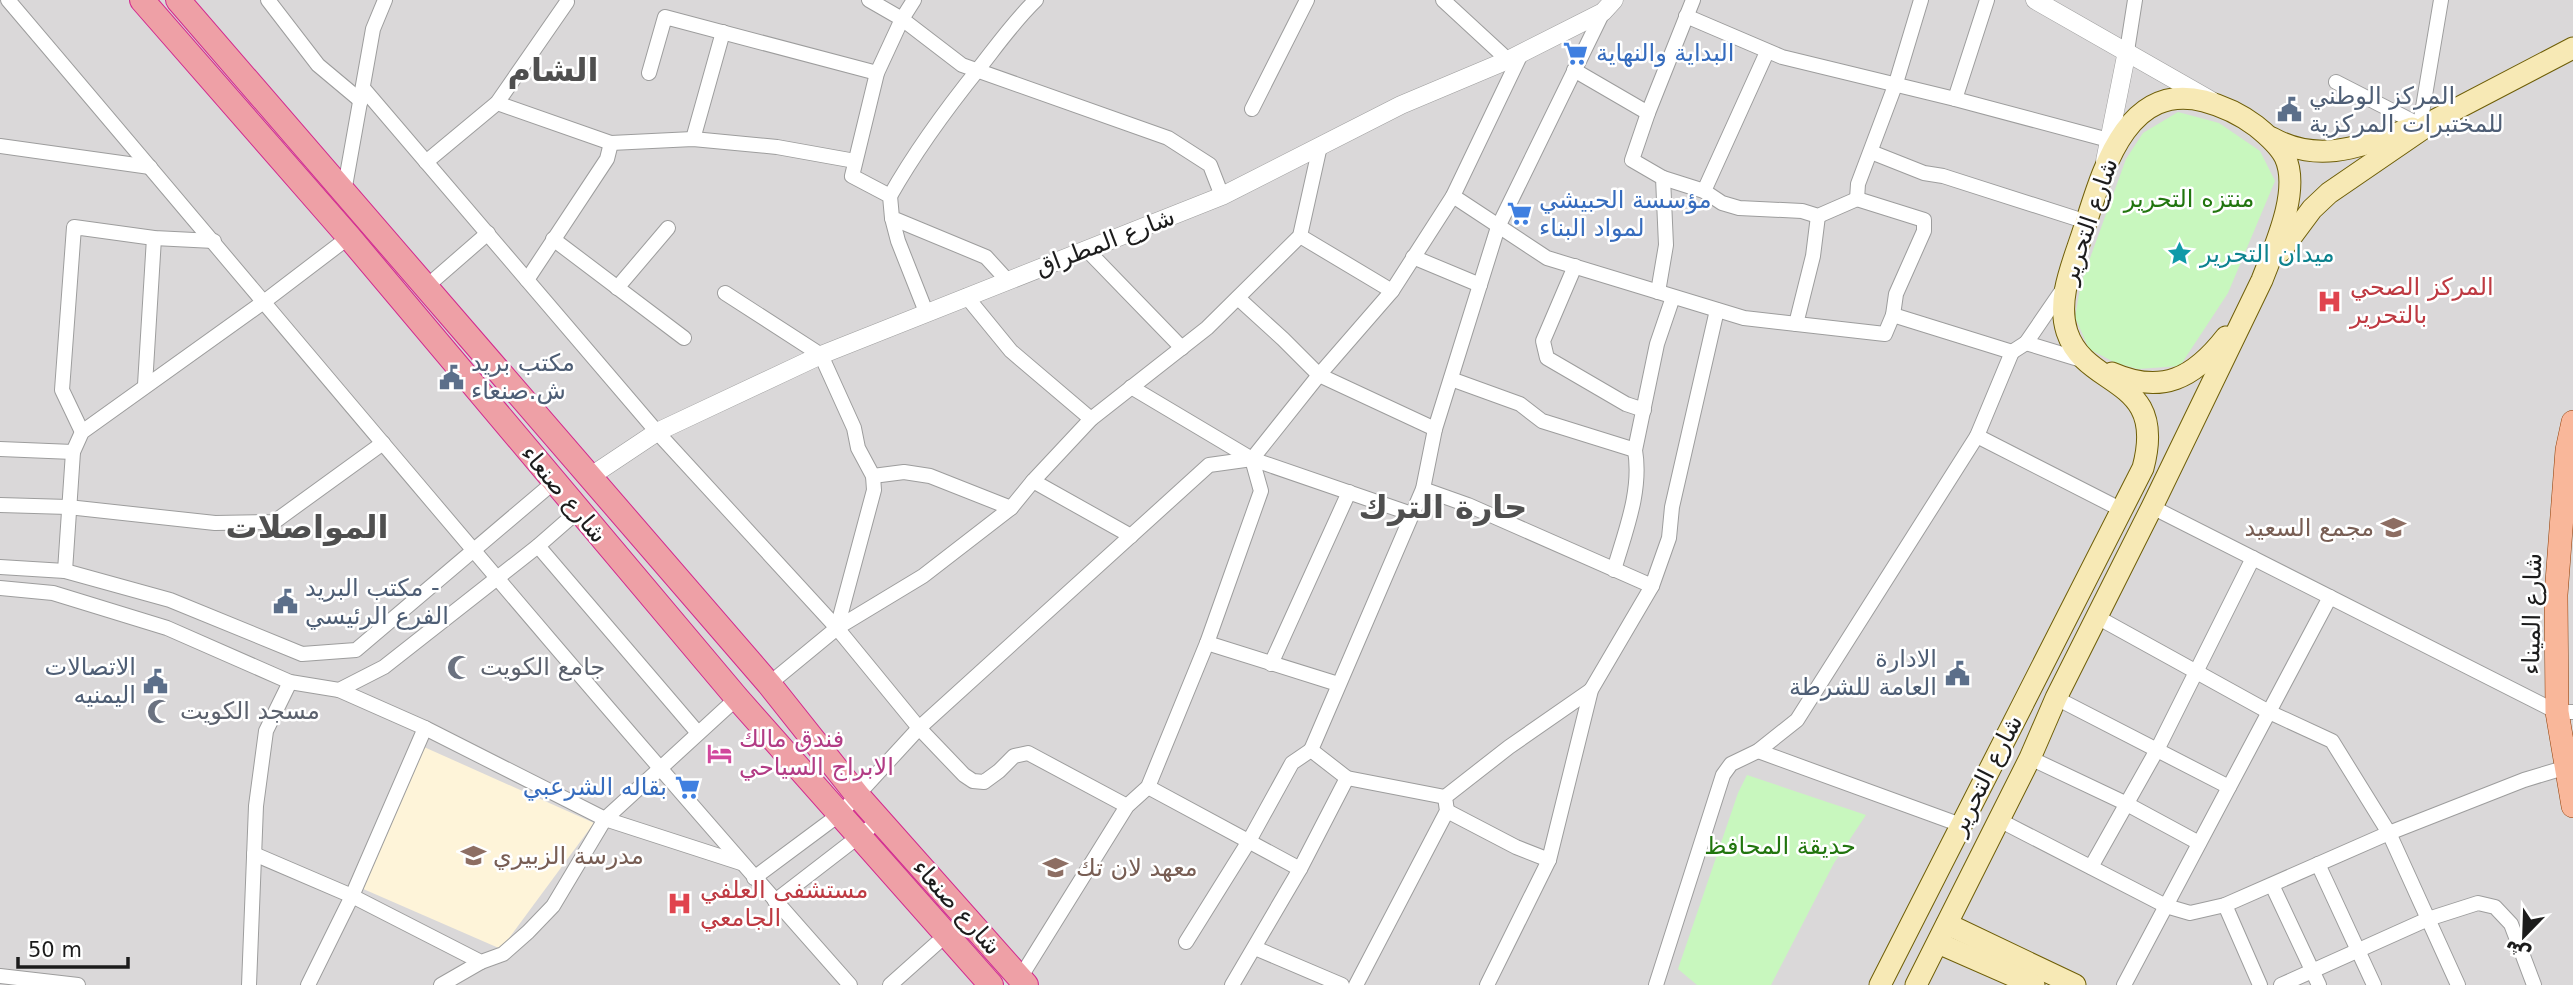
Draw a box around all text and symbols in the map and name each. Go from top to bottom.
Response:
supermarket icon: البداية والنهاية [1562,39,1590,67]
place label: البداية والنهاية [1596,39,1734,67]
district label: الشام [507,51,599,89]
place label: المركز الوطني للمختبرات المركزية [2309,82,2504,138]
public building icon: المركز الوطني للمختبرات المركزية [2275,96,2303,124]
street label: شارع التحرير [2054,155,2124,288]
park label: منتزه التحرير [2123,185,2254,213]
place label: مؤسسة الحبيشي لمواد البناء [1539,186,1712,242]
supermarket icon: مؤسسة الحبيشي لمواد البناء [1505,200,1533,228]
street label: شارع المطراق [1031,203,1179,281]
place icon: ميدان التحرير [2166,240,2194,268]
place label: ميدان التحرير [2199,240,2335,268]
place label: المركز الصحي بالتحرير [2349,273,2494,329]
hospital icon: المركز الصحي بالتحرير [2316,287,2344,315]
place label: مكتب بريد ش.صنعاء [471,349,575,405]
public building icon: مكتب بريد ش.صنعاء [437,363,465,391]
street label: شارع صنعاء [515,440,613,548]
district label: حارة الترك [1359,488,1527,526]
district label: المواصلات [226,508,388,546]
place label: مجمع السعيد [2245,514,2374,542]
school or university icon: مجمع السعيد [2380,514,2408,542]
street label: شارع الميناء [2517,553,2547,675]
place label: مكتب البريد - الفرع الرئيسي [305,574,449,630]
public building icon: مكتب البريد - الفرع الرئيسي [271,588,299,616]
place label: الادارة العامة للشرطة [1789,645,1937,701]
place label: الاتصالات اليمنيه [45,653,136,709]
mosque icon: جامع الكويت [446,653,474,681]
place label: جامع الكويت [480,653,605,681]
public building icon: الادارة العامة للشرطة [1943,659,1971,687]
public building icon: الاتصالات اليمنيه [142,667,170,695]
mosque icon: مسجد الكويت [146,697,174,725]
place label: مسجد الكويت [180,697,320,725]
street label: شارع التحرير [1943,710,2028,841]
place label: فندق مالك الابراج السياحي [739,725,894,781]
hotel icon: فندق مالك الابراج السياحي [705,739,733,767]
place label: بقاله الشرعبي [523,773,667,801]
supermarket icon: بقاله الشرعبي [673,773,701,801]
park label: حديقة المحافظ [1704,832,1856,860]
school or university icon: مدرسة الزبيري [459,842,487,870]
place label: مدرسة الزبيري [493,842,644,870]
street label: شارع صنعاء [907,854,1007,960]
school or university icon: معهد لان تك [1042,854,1070,882]
place label: معهد لان تك [1076,854,1198,882]
place label: مستشفى العلفي الجامعي [700,876,868,932]
hospital icon: مستشفى العلفي الجامعي [666,890,694,918]
north arrow [2489,901,2559,971]
scale bar [18,926,128,970]
text: ش [2501,935,2534,967]
text: 50 m [28,938,82,962]

